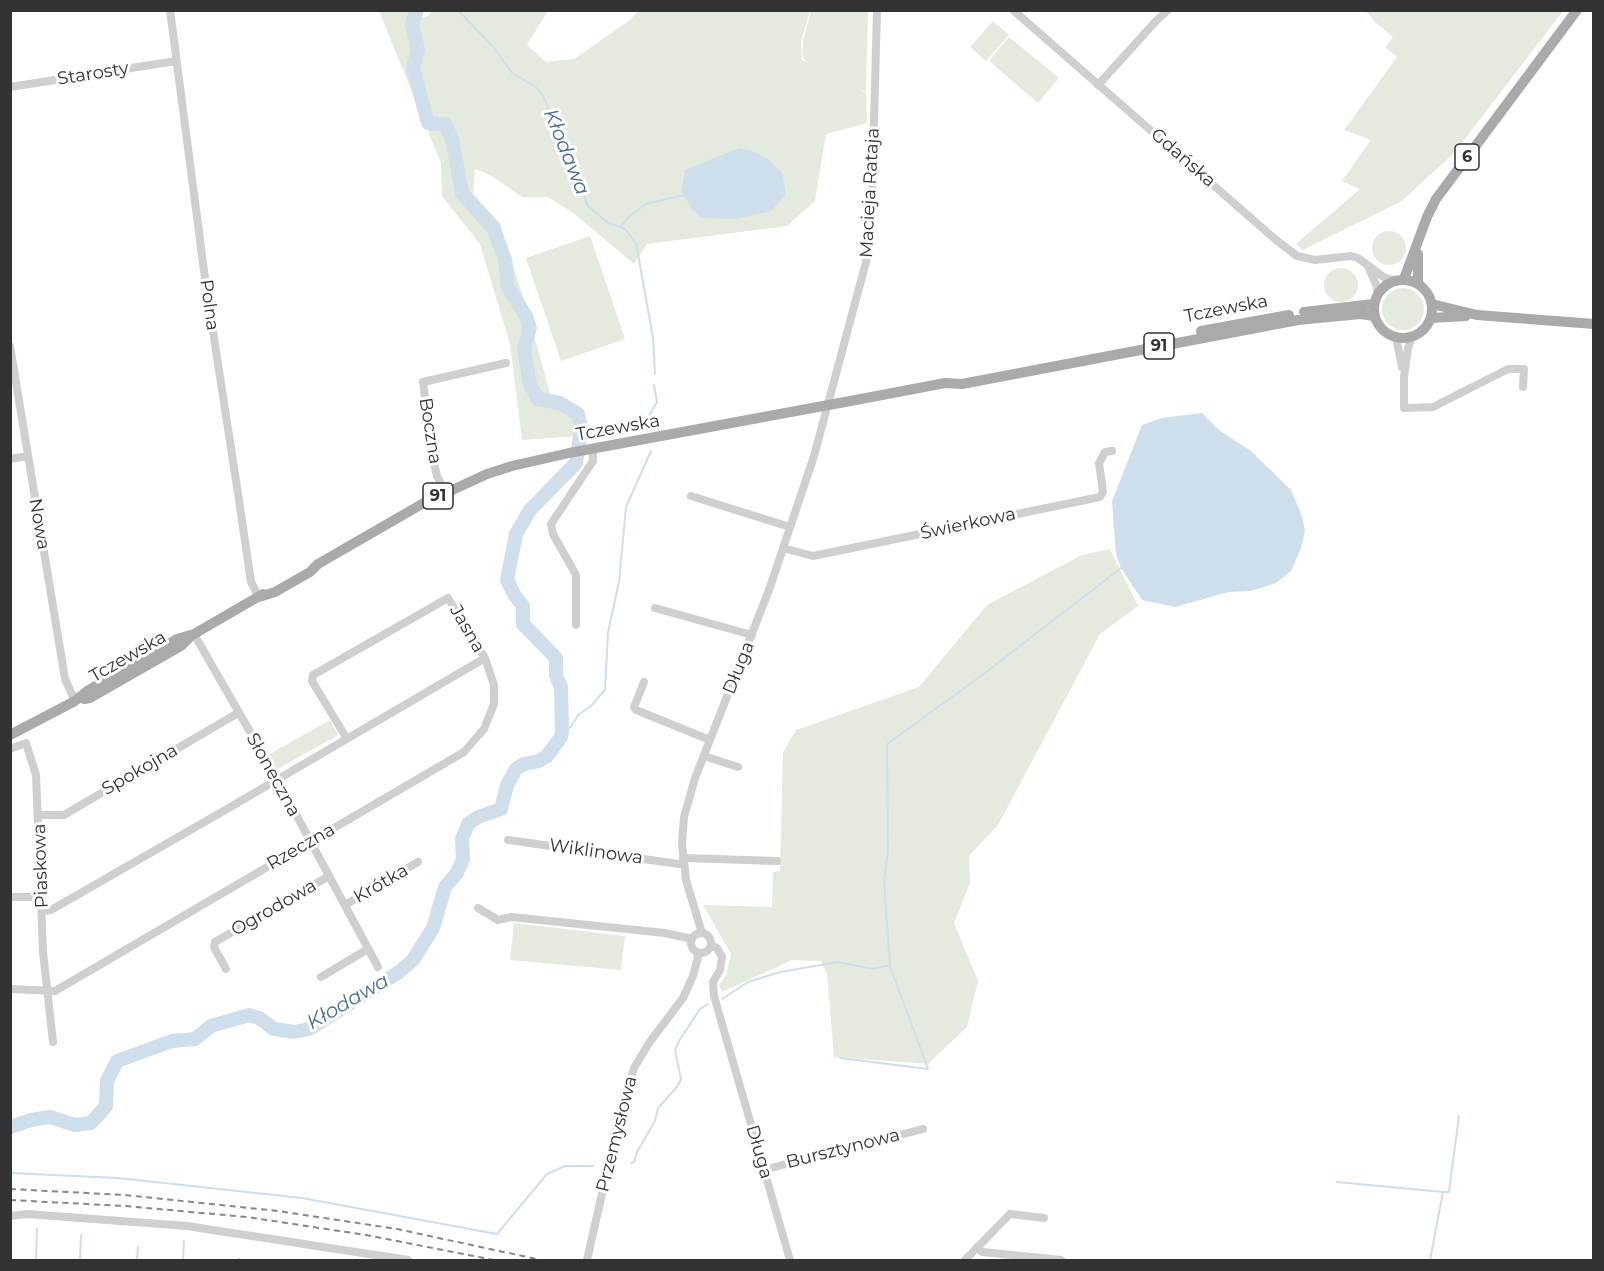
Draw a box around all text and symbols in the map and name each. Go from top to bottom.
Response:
street label: Starosty [56,58,130,90]
water label: Kłodawa [538,105,594,199]
street label: Gdańska [1146,124,1220,192]
street label: Macieja Rataja [856,127,884,259]
road number: 6 [1455,144,1479,170]
street label: Polna [195,278,223,332]
street label: Tczewska [1182,290,1270,328]
road number: 91 [1144,333,1174,359]
street label: Boczna [414,396,446,466]
street label: Tczewska [574,410,662,446]
road number: 91 [423,483,453,509]
street label: Nowa [24,497,54,551]
street label: Świerkowa [918,503,1018,545]
street label: Jasna [445,601,489,657]
street label: Tczewska [86,626,170,688]
street label: Długa [719,638,759,698]
street label: Słoneczna [241,729,305,821]
street label: Spokojna [98,740,182,800]
street label: Rzeczna [263,819,339,875]
street label: Piaskowa [29,823,53,909]
street label: Wiklinowa [548,835,644,869]
street label: Krótka [350,860,412,908]
street label: Ogrodowa [227,875,321,941]
water label: Kłodawa [303,969,393,1035]
street label: Przemysłowa [592,1074,642,1194]
street label: Długa [741,1123,777,1181]
street label: Bursztynowa [784,1124,902,1174]

